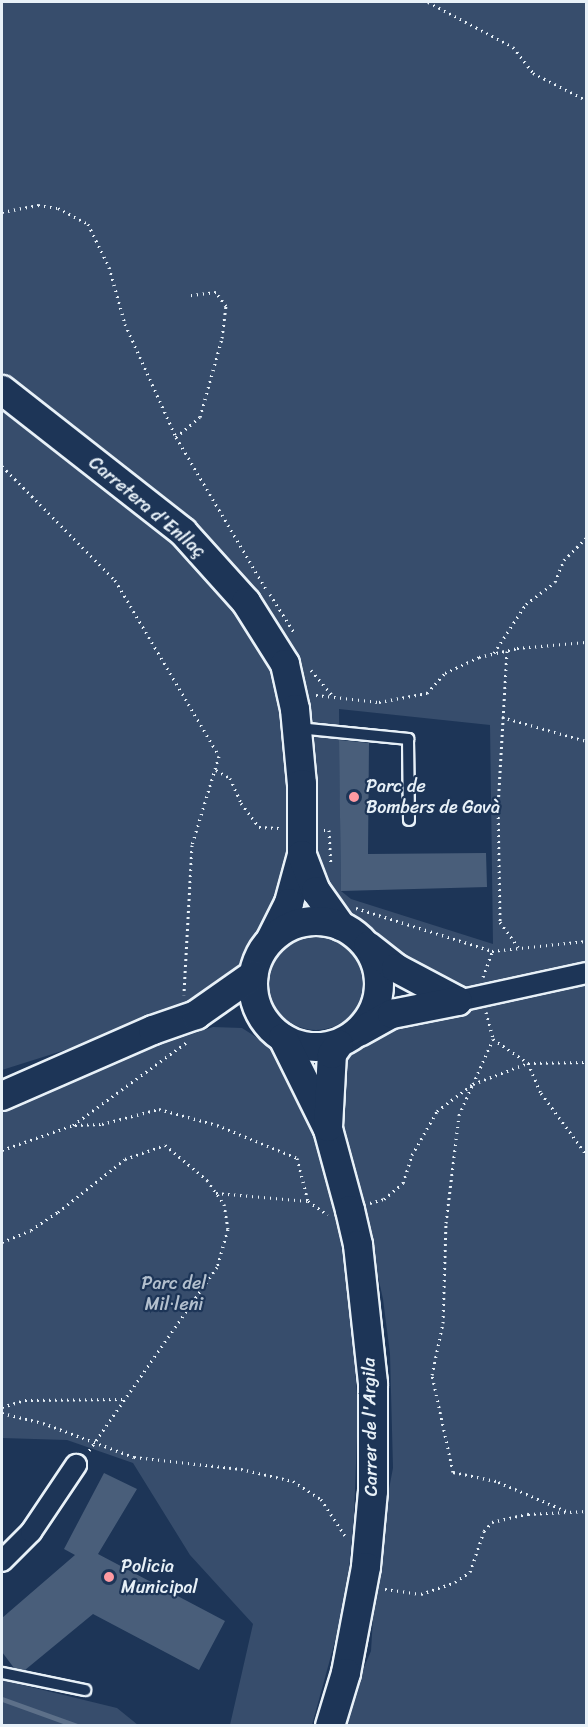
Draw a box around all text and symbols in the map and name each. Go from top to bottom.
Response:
street label: Carretera d'Enllaç [84,452,210,562]
place label: Parc de Bombers de Gavà [366,776,501,818]
marker: Parc de Bombers de Gavà [347,790,361,804]
park label: Parc del Mil·leni [142,1273,206,1316]
street label: Carrer de l'Argila [358,1357,382,1497]
place label: Policia Municipal [121,1556,198,1598]
marker: Policia Municipal [102,1570,116,1584]

